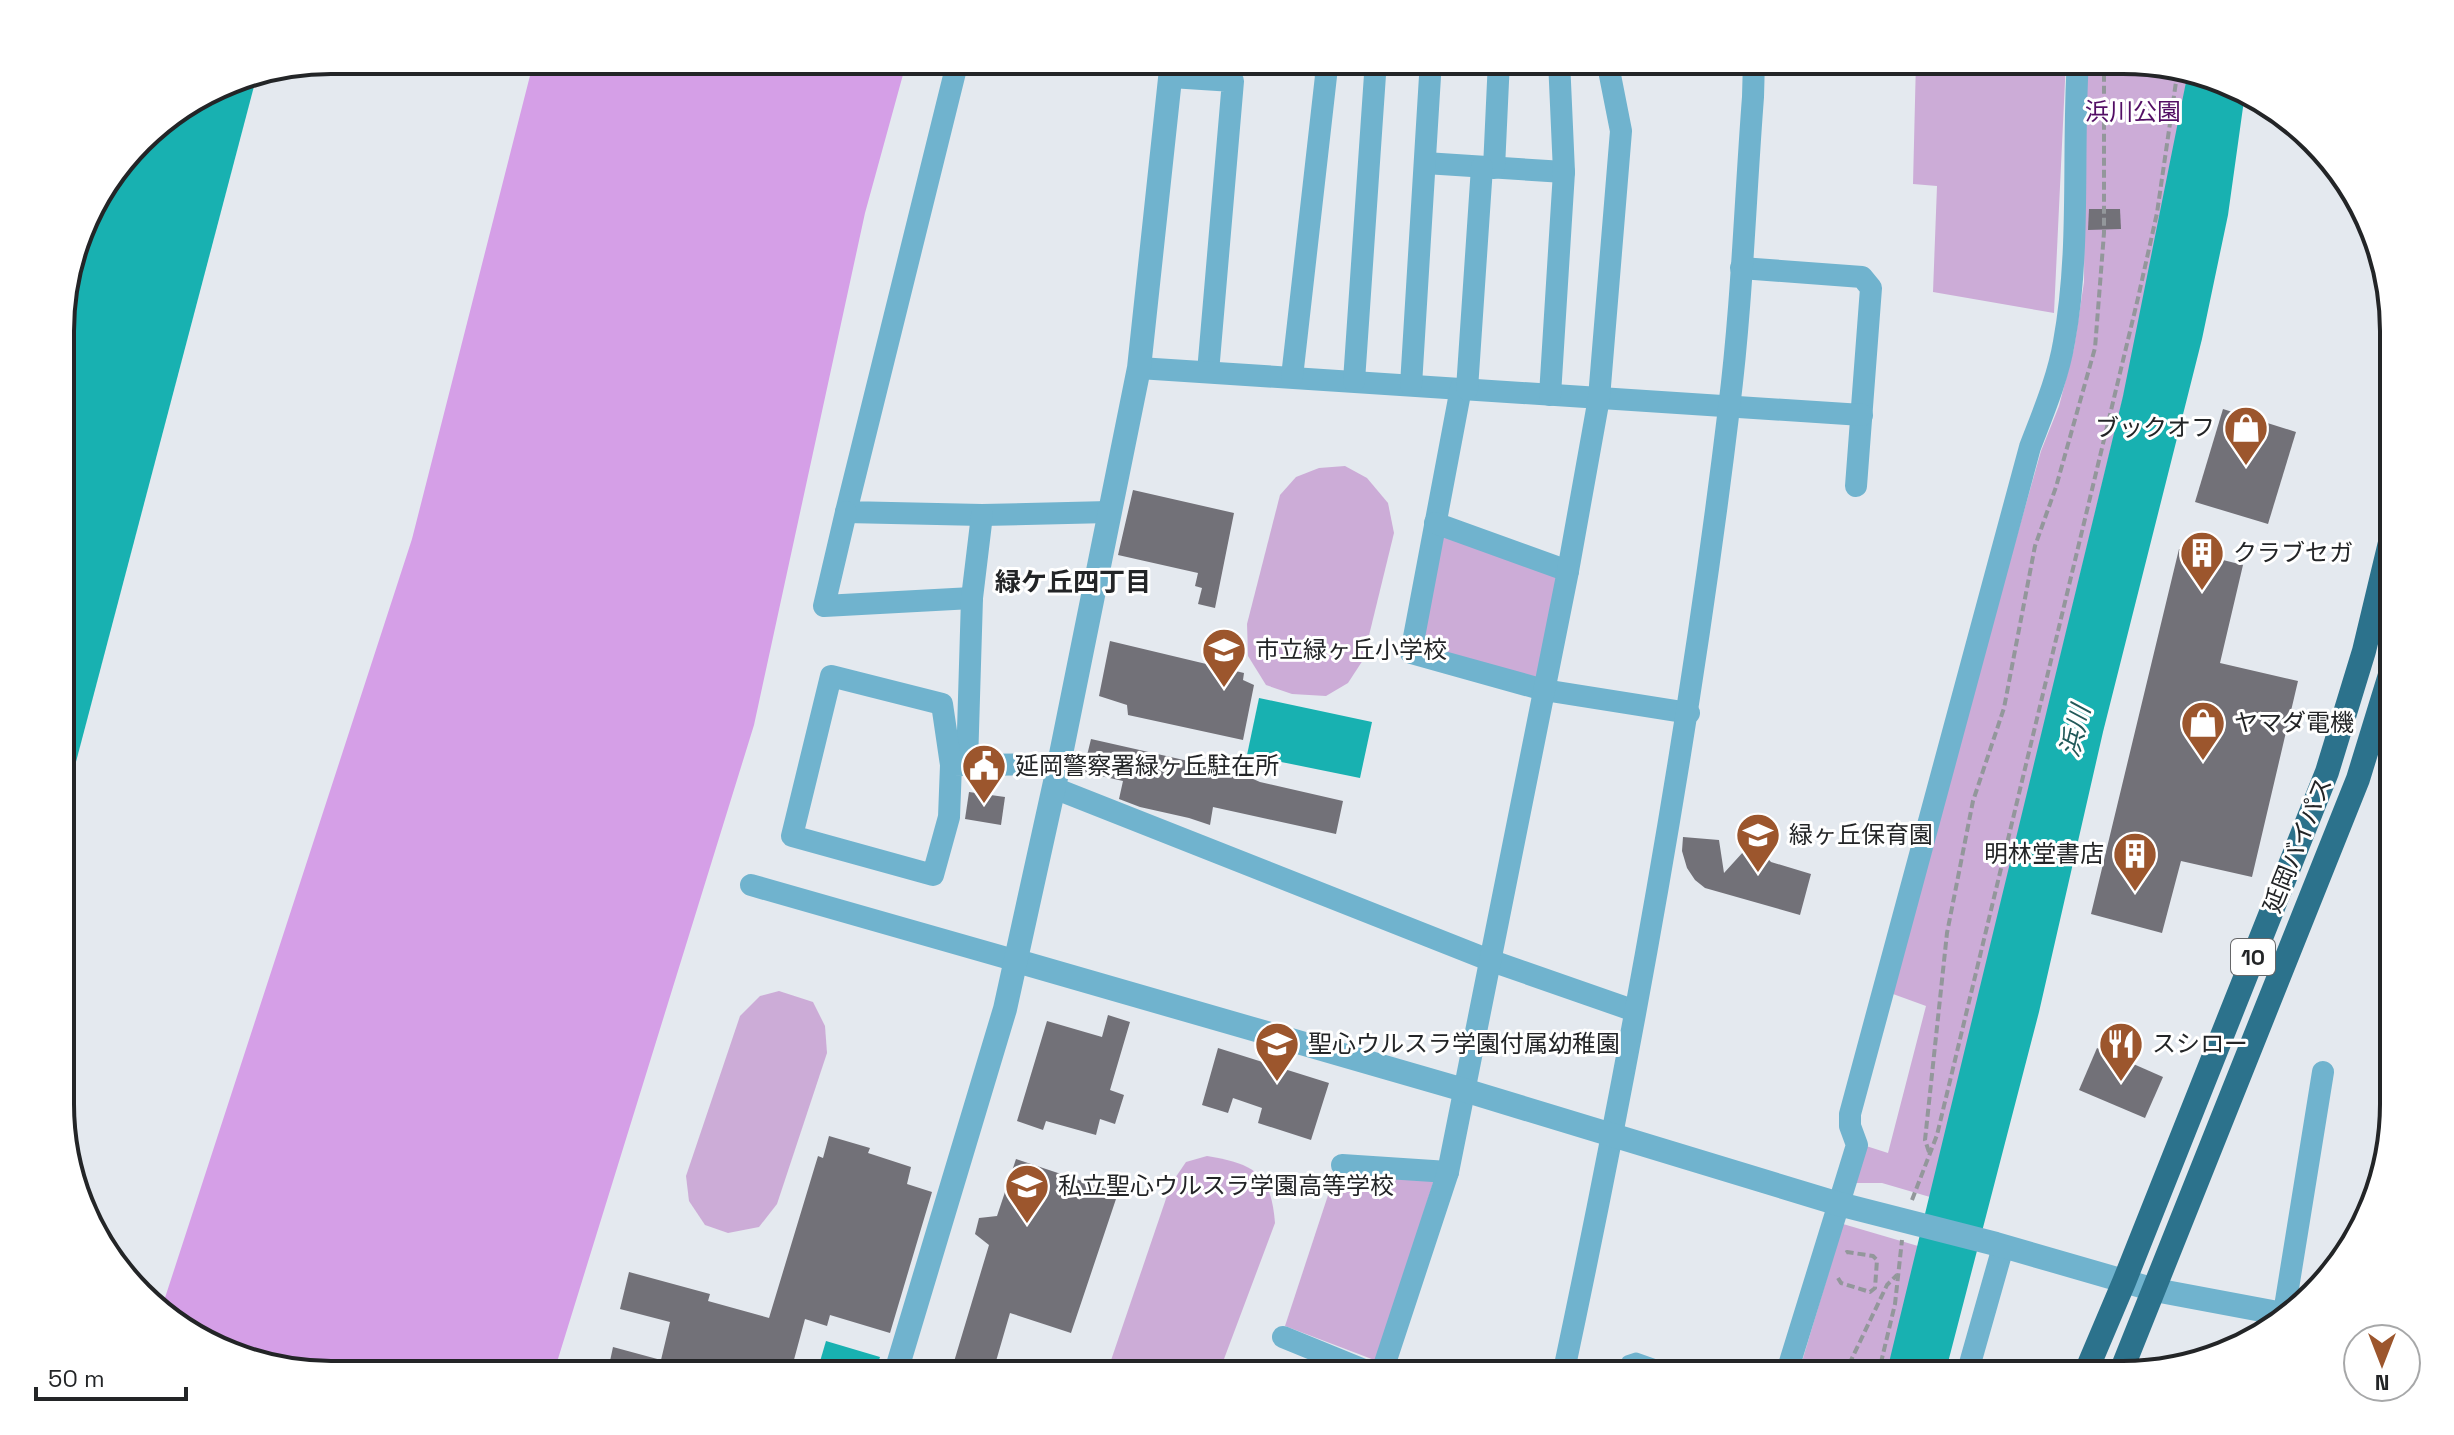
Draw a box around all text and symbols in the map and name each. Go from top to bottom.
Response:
park label: 浜川公園 [2085,96,2181,127]
shop icon: ブックオフ [2222,404,2270,467]
place label: ブックオフ [2095,412,2215,443]
building icon: クラブセガ [2178,529,2226,592]
place label: クラブセガ [2233,537,2353,568]
district label: 緑ケ丘四丁目 [995,565,1151,599]
school or university icon: 市立緑ヶ丘小学校 [1200,626,1248,689]
place label: 市立緑ヶ丘小学校 [1255,634,1447,665]
water label: 浜川 [2052,699,2099,760]
shop icon: ヤマダ電機 [2179,699,2227,762]
place label: ヤマダ電機 [2234,707,2354,738]
public building icon: 延岡警察署緑ヶ丘駐在所 [960,742,1008,805]
place label: 延岡警察署緑ヶ丘駐在所 [1015,750,1279,781]
street label: 延岡バイパス [2256,772,2339,917]
school or university icon: 緑ヶ丘保育園 [1734,811,1782,874]
place label: 緑ヶ丘保育園 [1789,819,1933,850]
building icon: 明林堂書店 [2111,830,2159,893]
place label: 明林堂書店 [1984,838,2104,869]
road number: 10 [2231,939,2275,975]
school or university icon: 聖心ウルスラ学園付属幼稚園 [1253,1020,1301,1083]
restaurant icon: スシロー [2097,1020,2145,1083]
place label: 聖心ウルスラ学園付属幼稚園 [1308,1028,1620,1059]
place label: スシロー [2152,1028,2248,1059]
school or university icon: 私立聖心ウルスラ学園高等学校 [1003,1162,1051,1225]
place label: 私立聖心ウルスラ学園高等学校 [1058,1170,1394,1201]
north arrow [2342,1323,2422,1403]
scale bar [36,1351,186,1401]
text: 50 m [48,1363,105,1394]
text: N [2375,1369,2389,1397]

